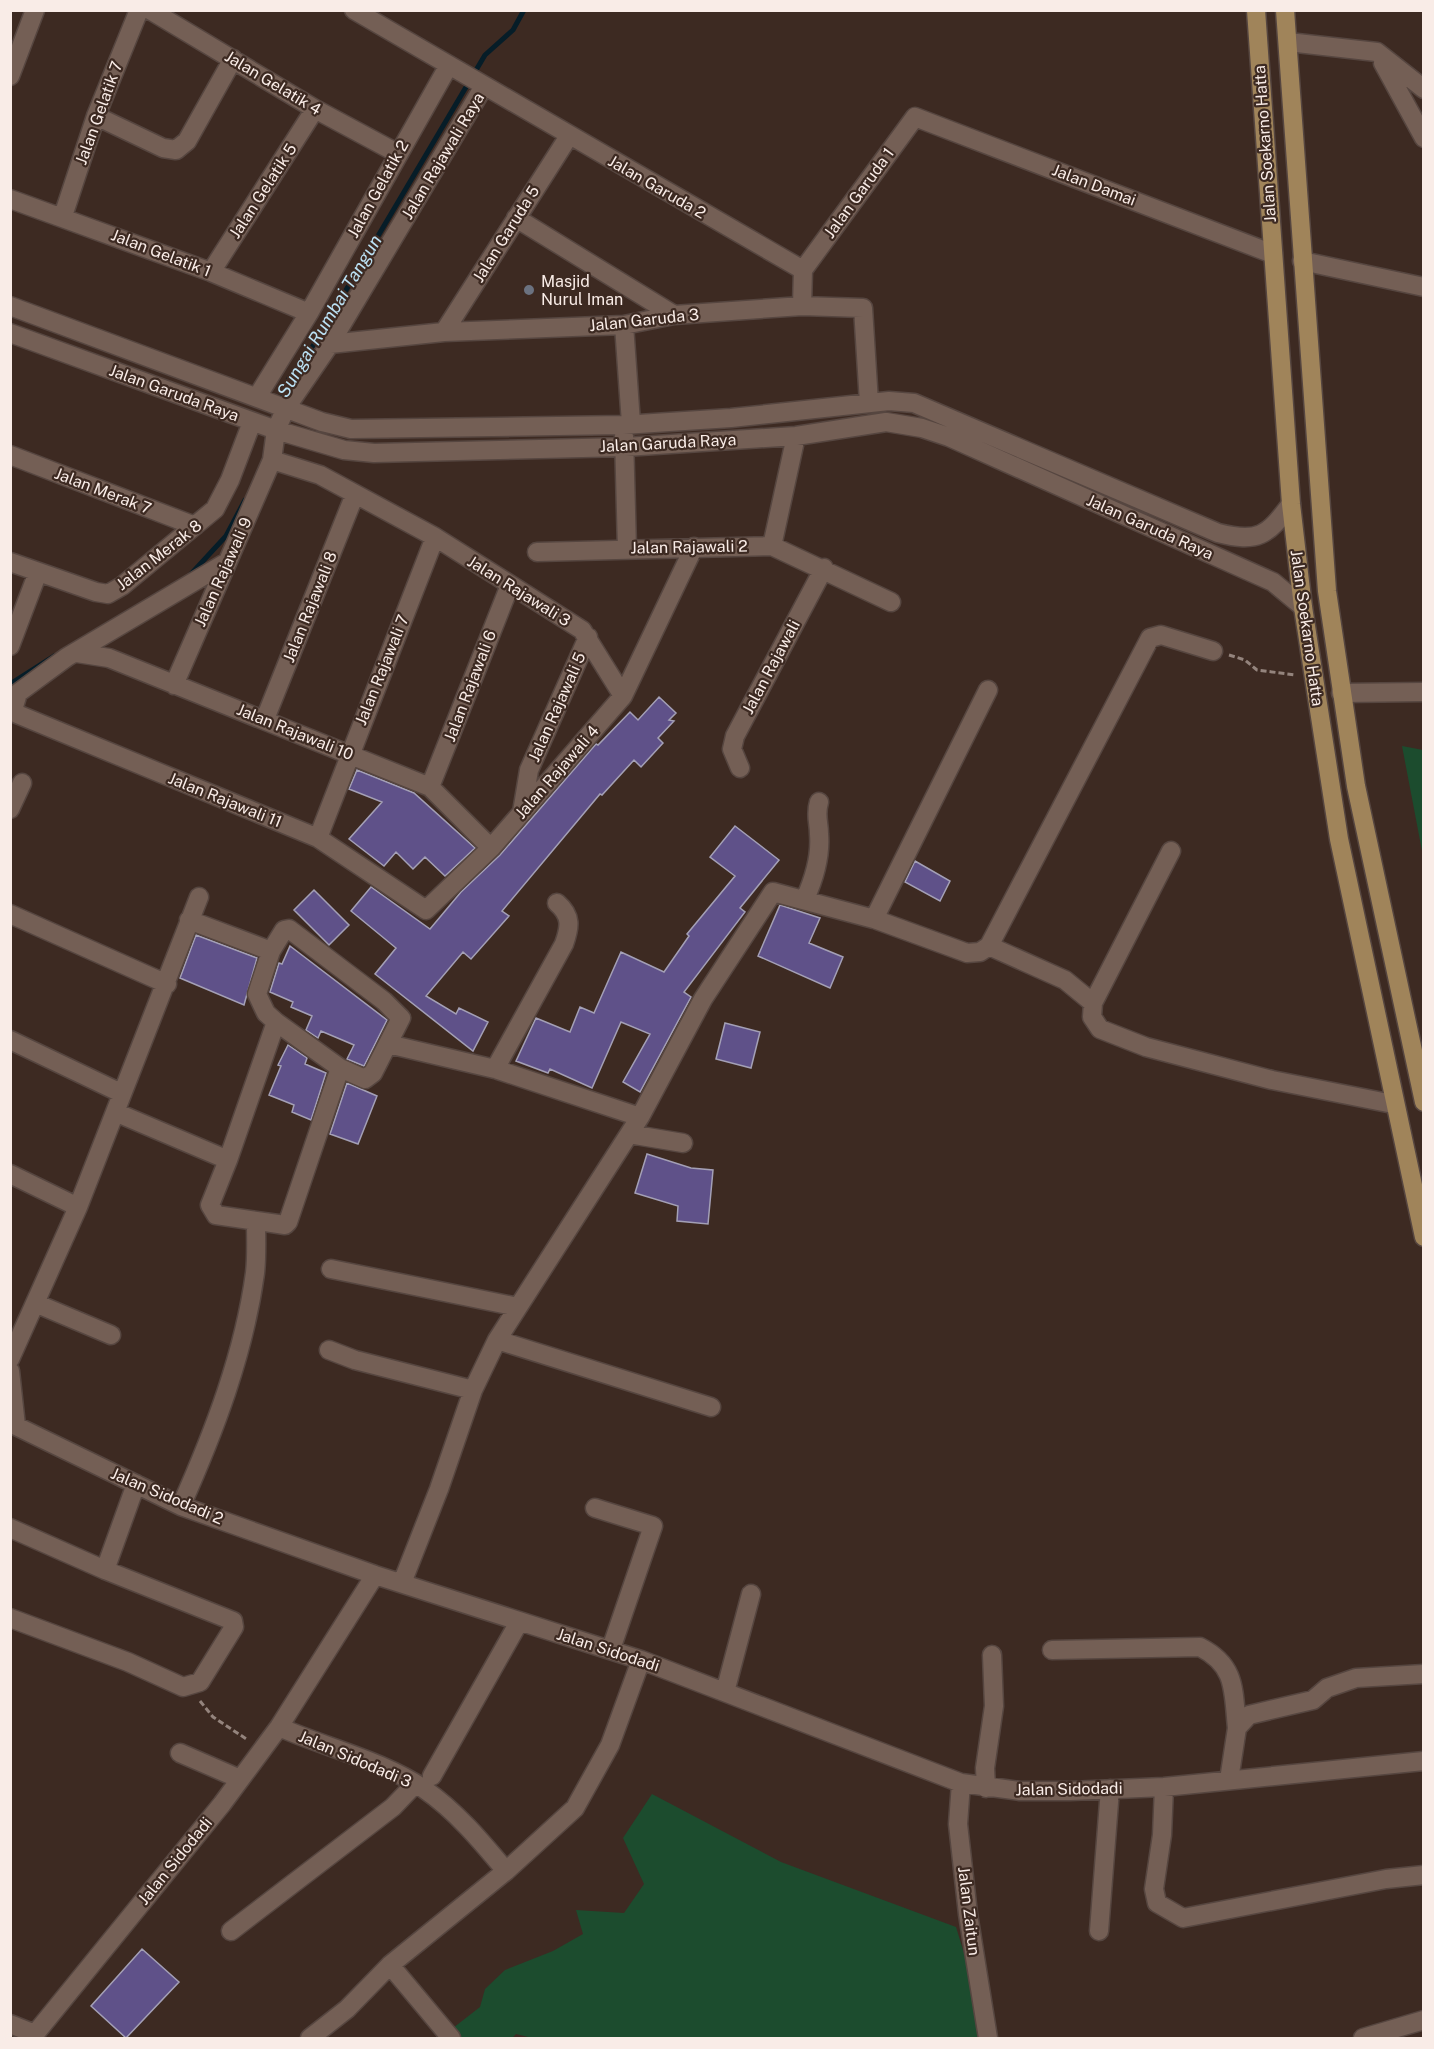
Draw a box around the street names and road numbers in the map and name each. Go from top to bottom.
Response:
street label: Jalan Gelatik 4 [221,47,325,119]
street label: Jalan Gelatik 7 [71,59,127,167]
street label: Jalan Soekarno Hatta [1250,65,1280,223]
street label: Jalan Rajawali Raya [398,89,488,223]
street label: Jalan Gelatik 2 [343,137,413,241]
street label: Jalan Gelatik 5 [225,140,301,242]
street label: Jalan Garuda 1 [820,144,898,242]
street label: Jalan Garuda 2 [605,151,709,223]
street label: Jalan Damai [1049,160,1139,210]
street label: Jalan Garuda 5 [469,182,543,286]
street label: Jalan Gelatik 1 [108,225,214,281]
street label: Jalan Garuda 3 [588,305,700,335]
street label: Jalan Garuda Raya [107,361,241,425]
street label: Jalan Garuda Raya [599,430,737,456]
street label: Jalan Merak 7 [52,464,154,518]
street label: Jalan Garuda Raya [1084,491,1216,563]
street label: Jalan Rajawali 9 [190,514,256,630]
street label: Jalan Merak 8 [113,516,205,594]
street label: Jalan Rajawali 2 [630,536,748,558]
street label: Jalan Rajawali 8 [279,549,341,665]
street label: Jalan Soekarno Hatta [1287,549,1327,707]
street label: Jalan Rajawali 3 [464,552,574,630]
street label: Jalan Rajawali 7 [351,612,413,728]
street label: Jalan Rajawali [738,617,804,717]
street label: Jalan Rajawali 6 [440,628,500,744]
street label: Jalan Rajawali 5 [524,649,590,765]
street label: Jalan Rajawali 10 [234,700,356,764]
street label: Jalan Rajawali 4 [511,721,603,823]
street label: Jalan Rajawali 11 [165,769,285,831]
street label: Jalan Sidodadi 2 [108,1464,226,1528]
street label: Jalan Sidodadi [554,1624,662,1676]
street label: Jalan Sidodadi 3 [296,1727,414,1791]
street label: Jalan Sidodadi [1015,1779,1123,1799]
street label: Jalan Sidodadi [134,1813,216,1909]
street label: Jalan Zaitun [954,1865,984,1957]

